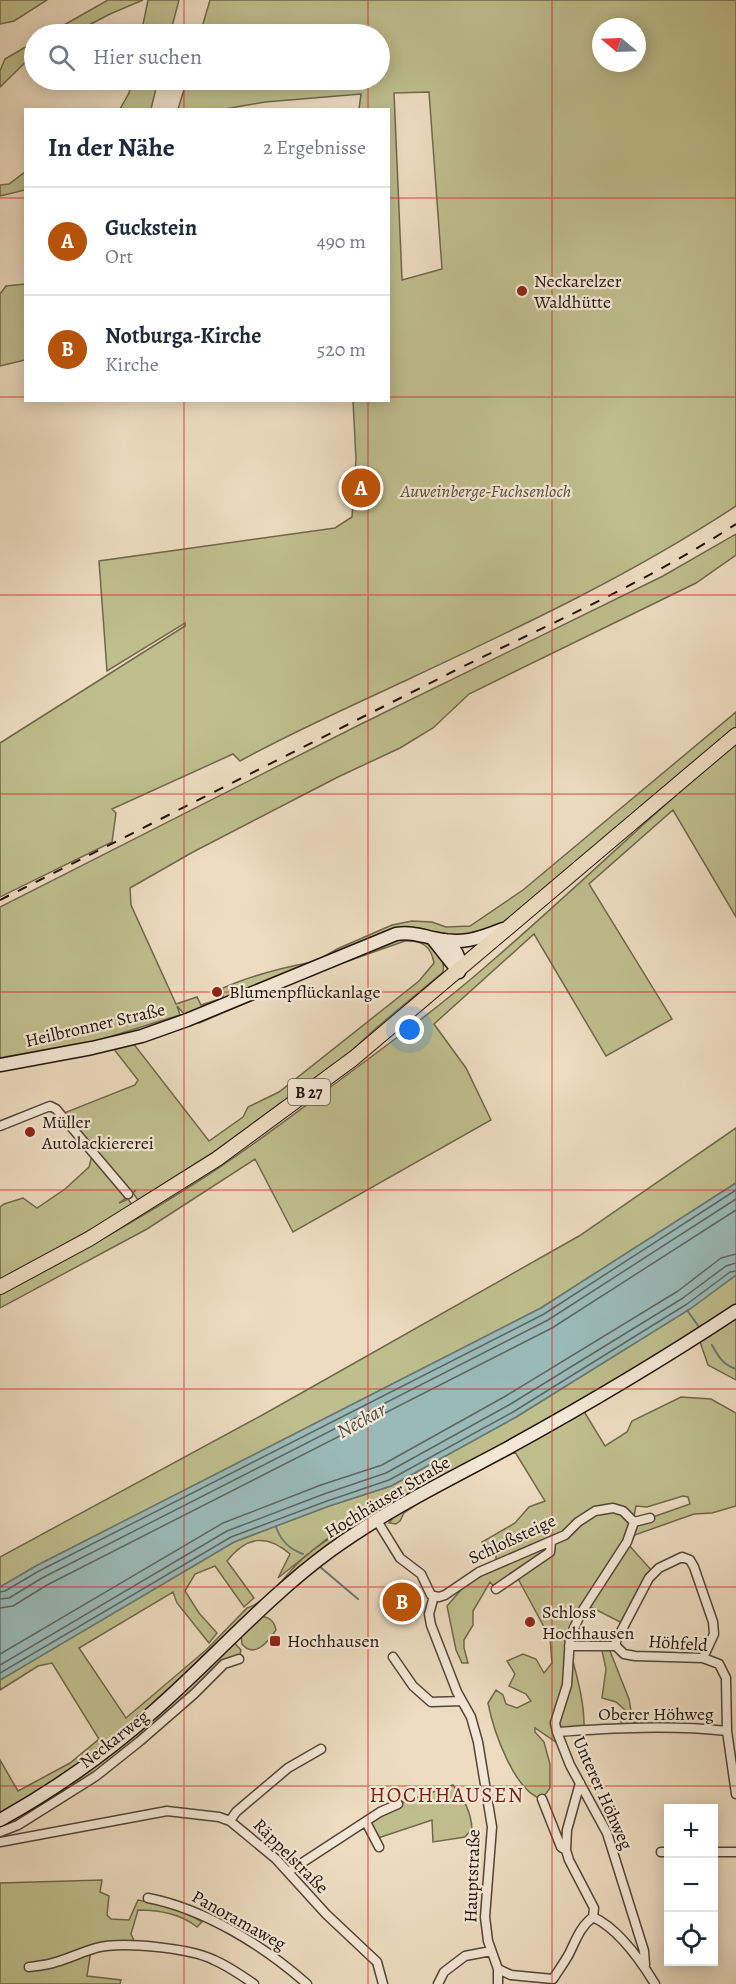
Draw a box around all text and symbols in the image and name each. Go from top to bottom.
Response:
north arrow [592,18,646,72]
search box [24,24,390,90]
icon: search [45,41,78,74]
text: Hier suchen [93,42,202,72]
text: In der Nähe [48,130,175,165]
text: 2 Ergebnisse [263,134,366,161]
text: Guckstein [105,213,197,243]
text: A [61,228,74,255]
text: 490 m [317,228,366,255]
text: Ort [105,243,133,270]
place label: Neckarelzer Waldhütte [533,269,622,314]
marker: Neckarelzer Waldhütte [515,284,529,298]
text: Notburga-Kirche [105,321,261,351]
text: B [61,336,74,363]
text: 520 m [317,336,366,363]
text: Kirche [105,351,159,378]
pin: A [342,466,380,510]
park label: Auweinberge-Fuchsenloch [400,479,572,503]
place label: Blumenpflückanlage [229,980,381,1004]
marker: Blumenpflückanlage [210,985,224,999]
street label: Heilbronner Straße [23,997,167,1053]
your location [395,1015,424,1044]
road number: B 27 [288,1079,330,1105]
place label: Müller Autolackiererei [41,1110,154,1155]
marker: Müller Autolackiererei [23,1125,37,1139]
water label: Neckar [332,1395,392,1445]
street label: Hochhäuser Straße [320,1450,454,1544]
street label: Schloßsteige [464,1508,560,1570]
pin: B [382,1580,422,1624]
place label: Schloss Hochhausen [542,1600,634,1645]
marker: Schloss Hochhausen [523,1615,537,1629]
place label: Hochhausen [287,1629,379,1653]
street label: Höhfeld [647,1629,709,1657]
marker: Hochhausen [268,1634,282,1648]
street label: Oberer Höhweg [598,1702,714,1726]
street label: Neckarweg [74,1704,154,1774]
street label: Unterer Höhweg [567,1732,639,1854]
district label: HOCHHAUSEN [370,1781,524,1809]
map controls [664,1804,718,1966]
button: + [664,1804,718,1858]
street label: Räppelstraße [248,1813,334,1899]
street label: Hauptstraße [458,1829,486,1923]
button: − [664,1858,718,1912]
street label: Panoramaweg [188,1884,290,1956]
button: locate [664,1912,718,1966]

